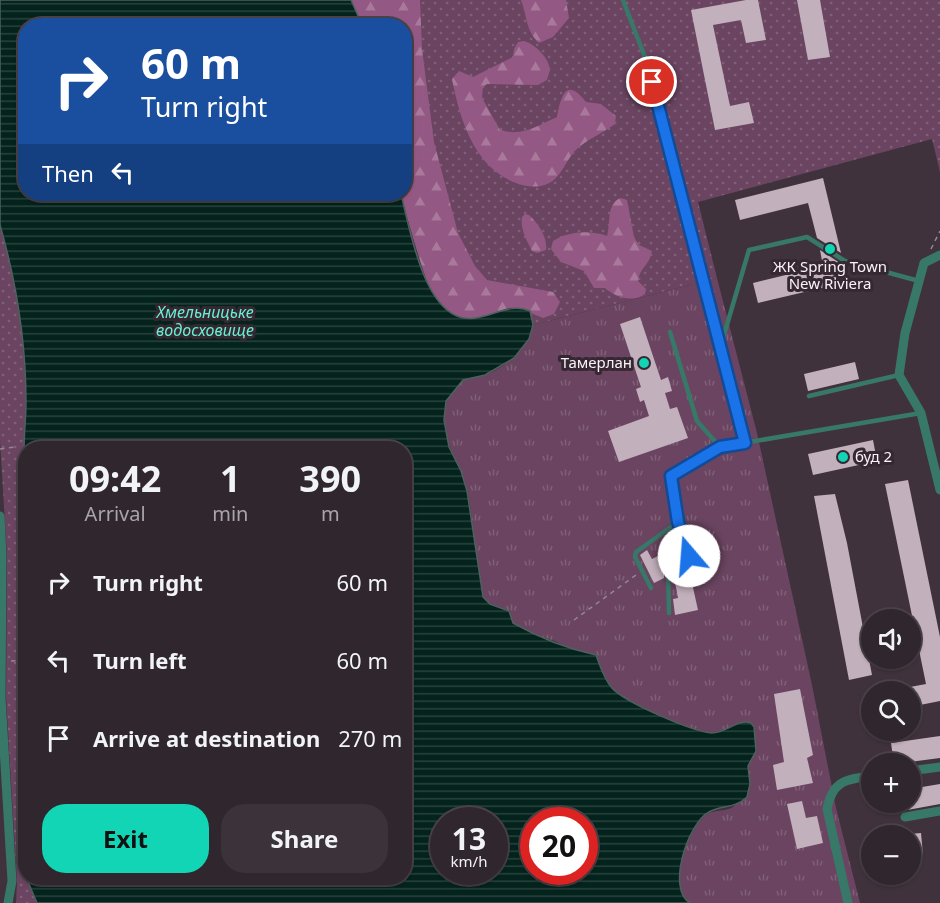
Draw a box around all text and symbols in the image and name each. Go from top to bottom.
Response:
text: 60 m [141,34,241,91]
icon: right [42,42,120,120]
pin [626,56,677,107]
icon: arrive [635,65,668,98]
text: Turn right [141,88,267,125]
icon: left [106,156,139,189]
text: Then [42,158,94,188]
marker: ЖК Spring Town New Riviera [823,242,837,256]
place label: ЖК Spring Town New Riviera [773,256,887,293]
water label: Хмельницьке водосховище [155,301,254,341]
place label: Тамерлан [561,352,632,372]
marker: Тамерлан [637,356,651,370]
place label: буд 2 [855,446,892,466]
marker: буд 2 [836,450,850,464]
text: 09:42 [69,454,161,503]
text: 1 [220,454,241,503]
text: 390 [299,454,361,503]
text: Arrival [85,500,146,527]
text: min [212,500,248,527]
text: m [321,500,340,527]
position arrow [657,524,721,588]
icon: right [42,566,75,599]
text: Turn right [93,567,203,597]
text: 60 m [337,567,388,597]
map controls [861,609,921,885]
button: sound [861,609,921,669]
icon: left [42,644,75,677]
text: Turn left [93,645,187,675]
text: 60 m [337,645,388,675]
button: search [861,681,921,741]
icon: arrive [42,722,75,755]
text: Arrive at destination [93,723,320,753]
text: 270 m [338,723,402,753]
button: + [861,753,921,813]
button: Exit [42,804,209,873]
button: Share [221,804,388,873]
speed limit sign: 20 [520,807,598,885]
text: 13 [452,818,486,859]
button: − [861,825,921,885]
text: km/h [451,851,487,871]

